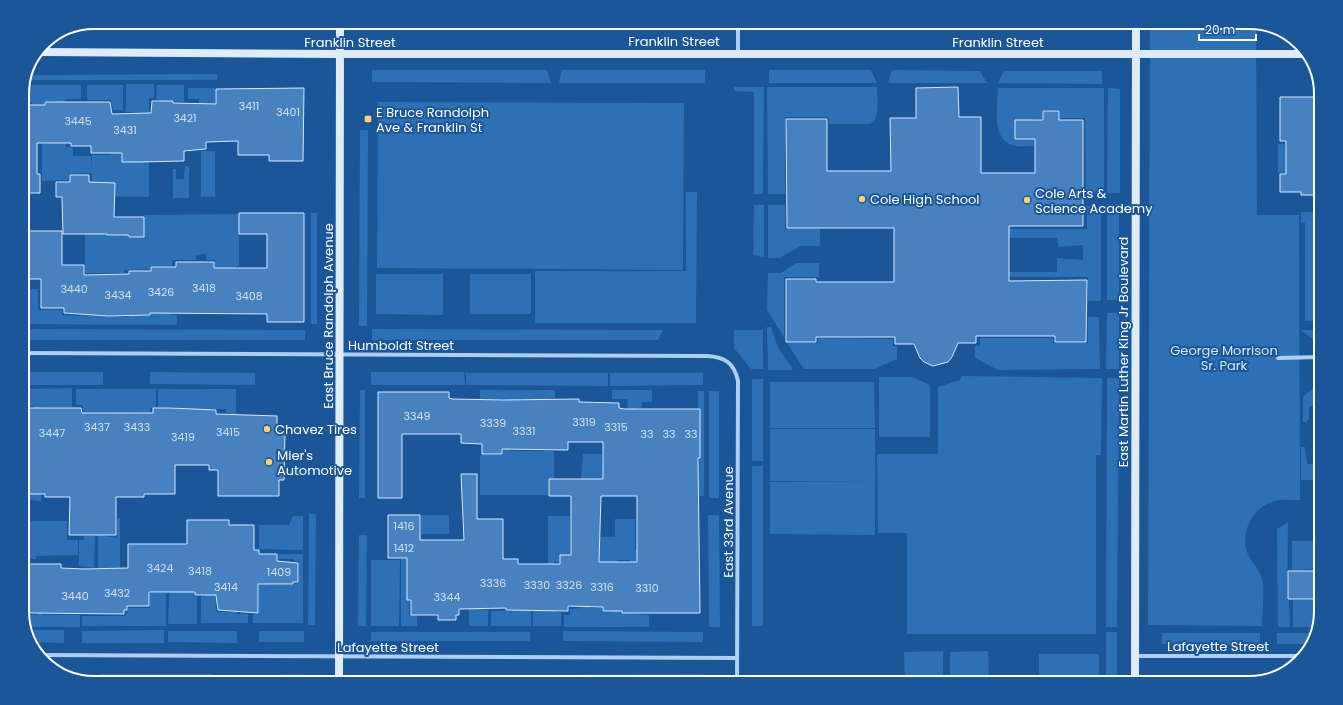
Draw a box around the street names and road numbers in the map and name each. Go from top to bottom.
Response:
street label: Franklin Street [628,32,720,51]
street label: Franklin Street [304,33,396,52]
street label: Franklin Street [952,33,1044,52]
street label: East Bruce Randolph Avenue [319,223,338,409]
street label: East Martin Luther King Jr Boulevard [1114,237,1133,467]
street label: Humboldt Street [348,336,454,355]
street label: East 33rd Avenue [719,466,738,578]
street label: Lafayette Street [1167,637,1269,656]
street label: Lafayette Street [337,638,439,657]

